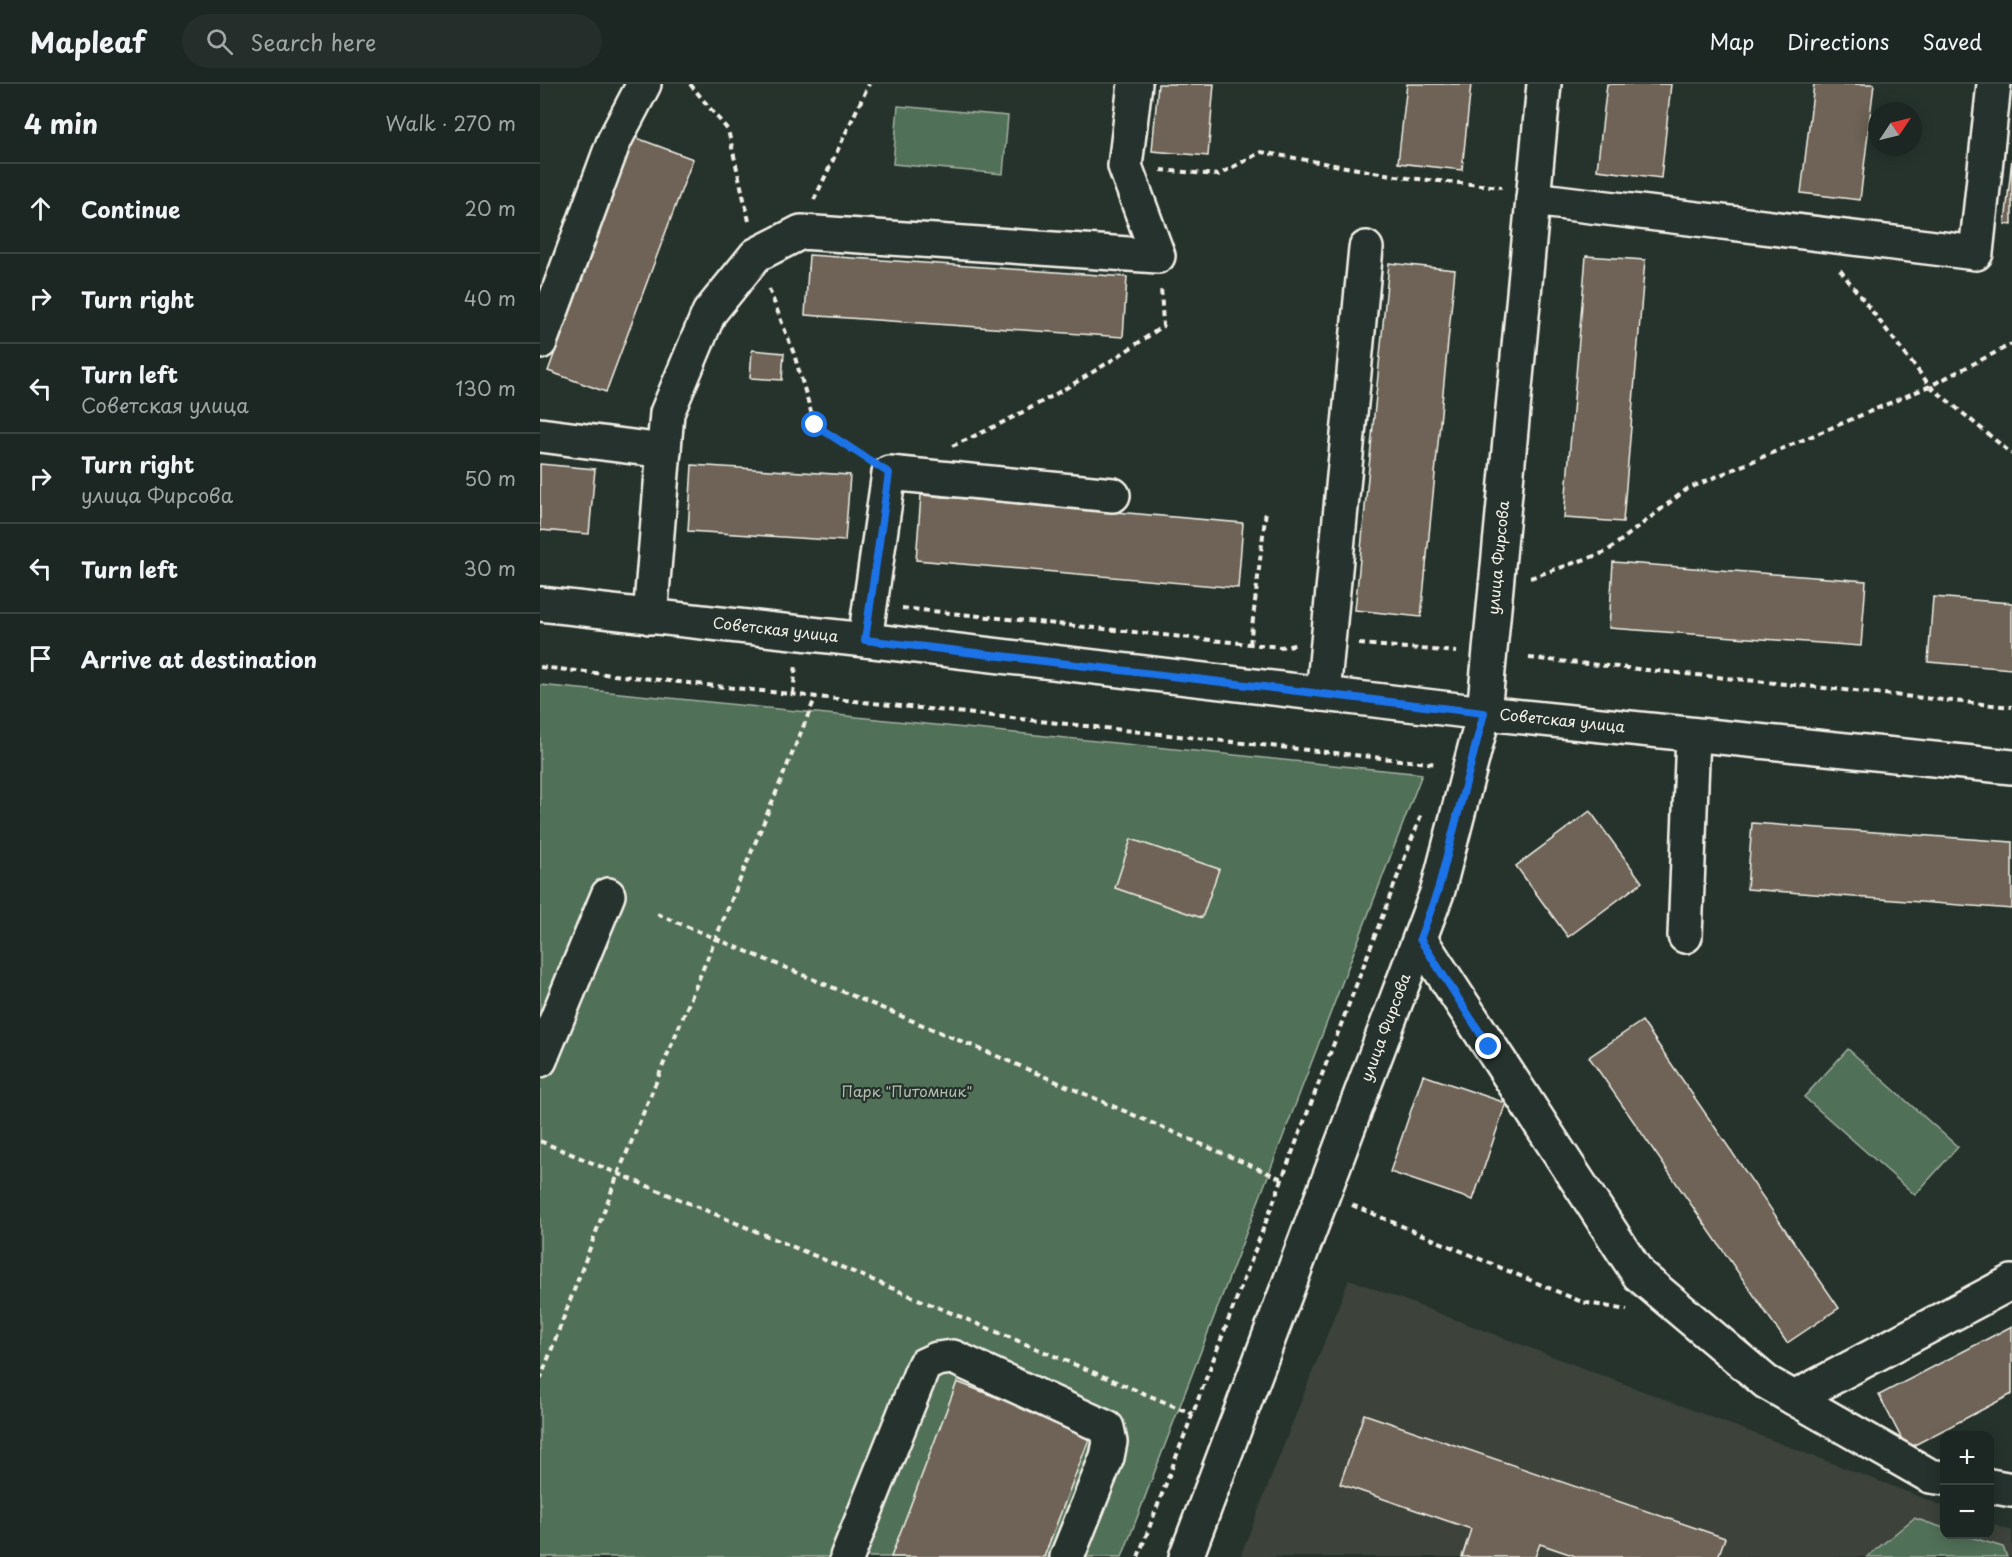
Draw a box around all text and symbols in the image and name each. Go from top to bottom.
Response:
search box [182,14,602,68]
text: Mapleaf [30,20,146,63]
icon: search [203,25,236,58]
text: Search here [251,25,376,58]
text: Map [1709,25,1754,57]
text: Directions [1787,25,1889,57]
text: Saved [1922,25,1982,57]
north arrow [1868,102,1922,156]
text: 4 min [24,104,98,143]
text: Walk · 270 m [385,108,516,138]
icon: ahead [24,192,57,225]
text: Continue [81,192,180,225]
text: 20 m [464,193,516,223]
icon: right [24,282,57,315]
text: Turn right [81,282,194,315]
text: 40 m [464,283,516,313]
text: Turn left [81,357,178,390]
icon: left [24,372,57,405]
text: 130 m [456,373,516,403]
text: Советская улица [81,390,249,420]
route start [801,411,827,437]
text: Turn right [81,447,194,480]
icon: right [24,462,57,495]
text: 50 m [464,463,516,493]
text: улица Фирсова [81,480,233,510]
street label: улица Фирсова [1480,499,1514,615]
icon: left [24,552,57,585]
text: Turn left [81,552,178,585]
text: 30 m [463,553,516,583]
street label: Советская улица [712,610,840,647]
icon: arrive [24,642,57,675]
text: Arrive at destination [81,642,317,675]
street label: Советская улица [1499,702,1627,737]
street label: улица Фирсова [1354,969,1416,1084]
route end [1475,1033,1501,1059]
park label: Парк "Питомник" [841,1079,973,1102]
map controls [1940,1431,1994,1539]
button: + [1940,1431,1994,1485]
button: − [1940,1485,1994,1539]

